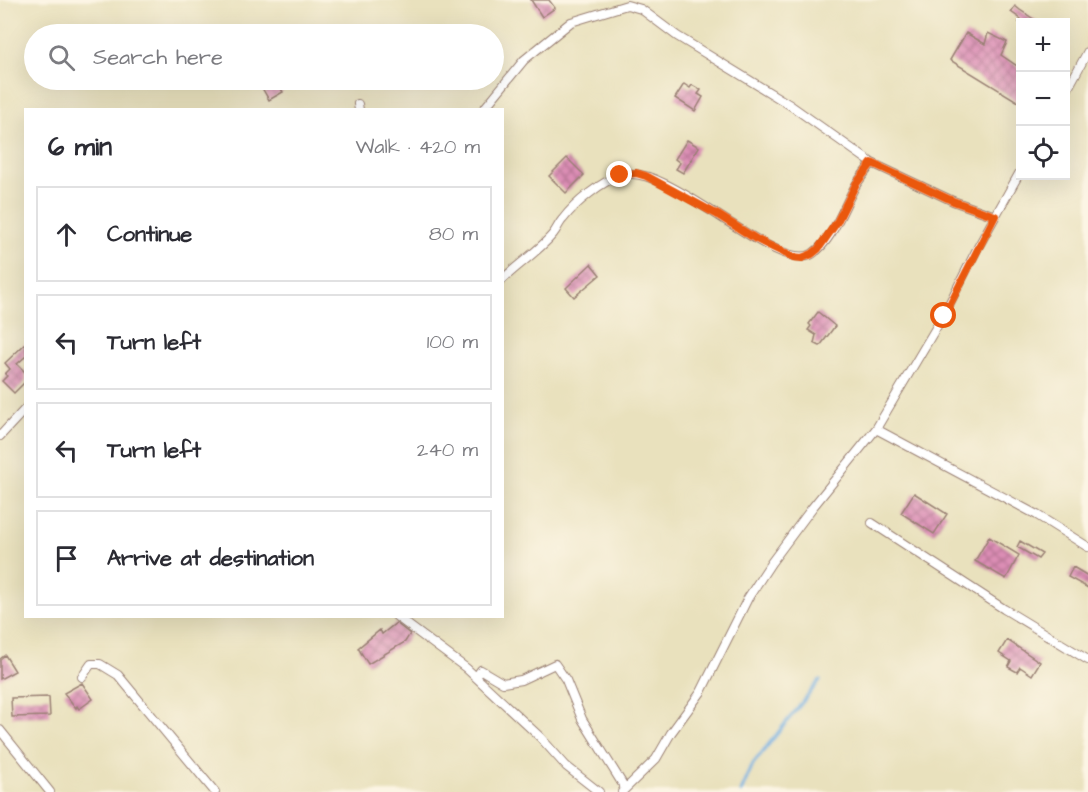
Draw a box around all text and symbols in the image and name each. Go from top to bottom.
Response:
map controls [1016,18,1070,180]
button: + [1016,18,1070,72]
search box [24,24,504,90]
icon: search [45,41,78,74]
text: Search here [93,42,223,73]
button: − [1016,72,1070,126]
button: locate [1016,126,1070,180]
text: 6 min [48,129,112,165]
text: Walk · 420 m [356,133,480,161]
route end [606,161,632,187]
icon: ahead [50,218,83,251]
text: Continue [107,219,192,250]
text: 80 m [429,220,478,248]
route start [930,302,956,328]
icon: left [50,326,83,359]
text: Turn left [107,327,201,358]
text: 100 m [427,328,478,356]
icon: left [50,434,83,467]
text: Turn left [107,435,201,466]
text: 240 m [417,436,478,464]
icon: arrive [50,542,83,575]
text: Arrive at destination [107,543,314,574]

